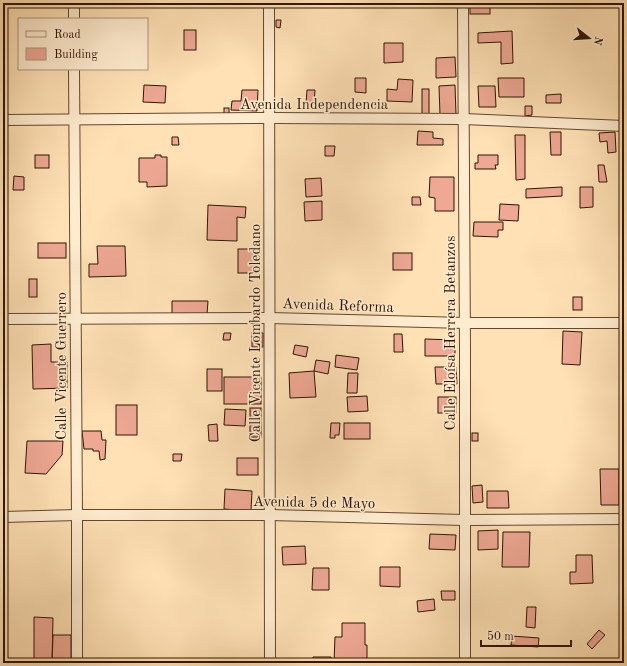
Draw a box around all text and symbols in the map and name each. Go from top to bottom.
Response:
legend [18,18,148,70]
north arrow [569,18,609,58]
text: Road [54,29,81,41]
text: N [590,35,604,47]
text: Building [54,49,98,61]
street label: Avenida Independencia [240,98,389,113]
street label: Calle Vicente Lombardo Toledano [249,224,264,442]
street label: Calle Eloísa Herrera Betanzos [444,236,459,430]
street label: Calle Vicente Guerrero [55,292,70,440]
street label: Avenida Reforma [282,297,395,316]
street label: Avenida 5 de Mayo [253,495,375,512]
scale bar [481,622,571,648]
text: 50 m [487,630,514,643]

